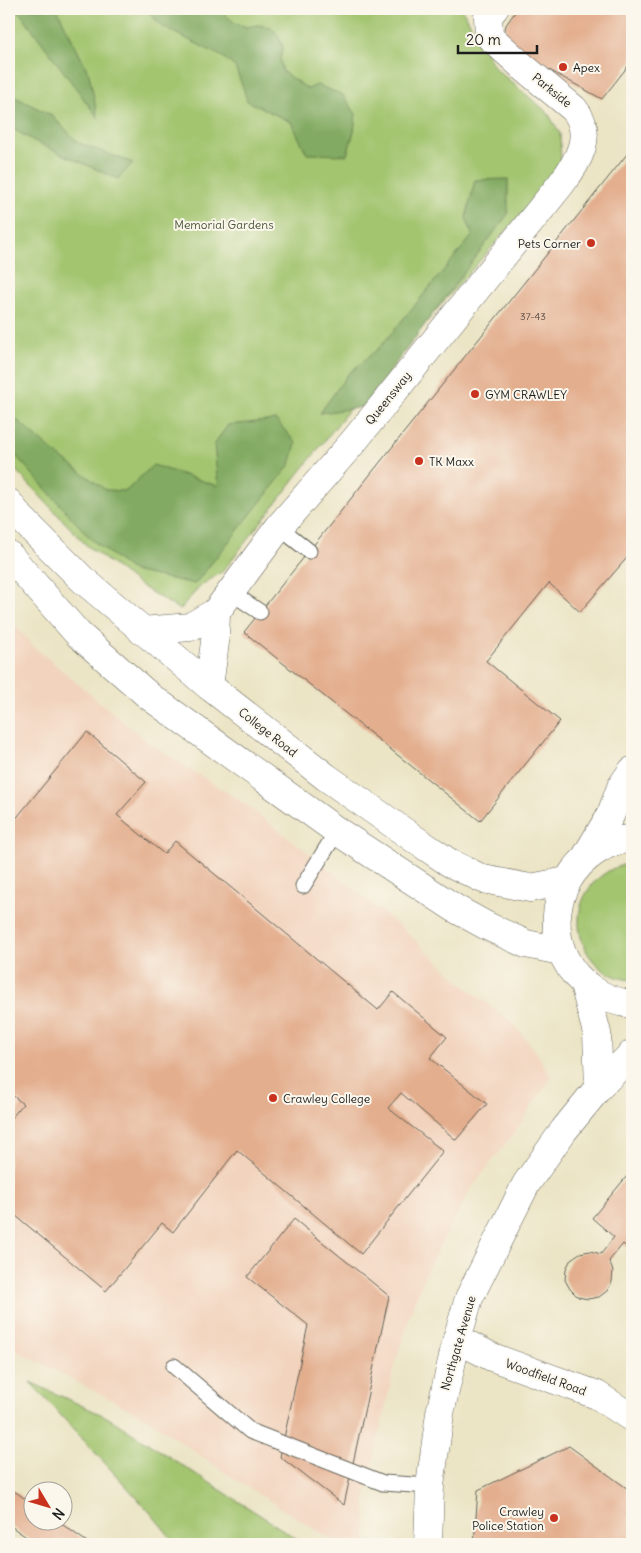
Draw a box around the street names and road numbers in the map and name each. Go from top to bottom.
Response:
street label: Parkside [529,70,575,110]
street label: Queensway [362,368,414,428]
street label: College Road [236,704,300,760]
street label: Northgate Avenue [437,1294,479,1392]
street label: Woodfield Road [504,1355,588,1399]

